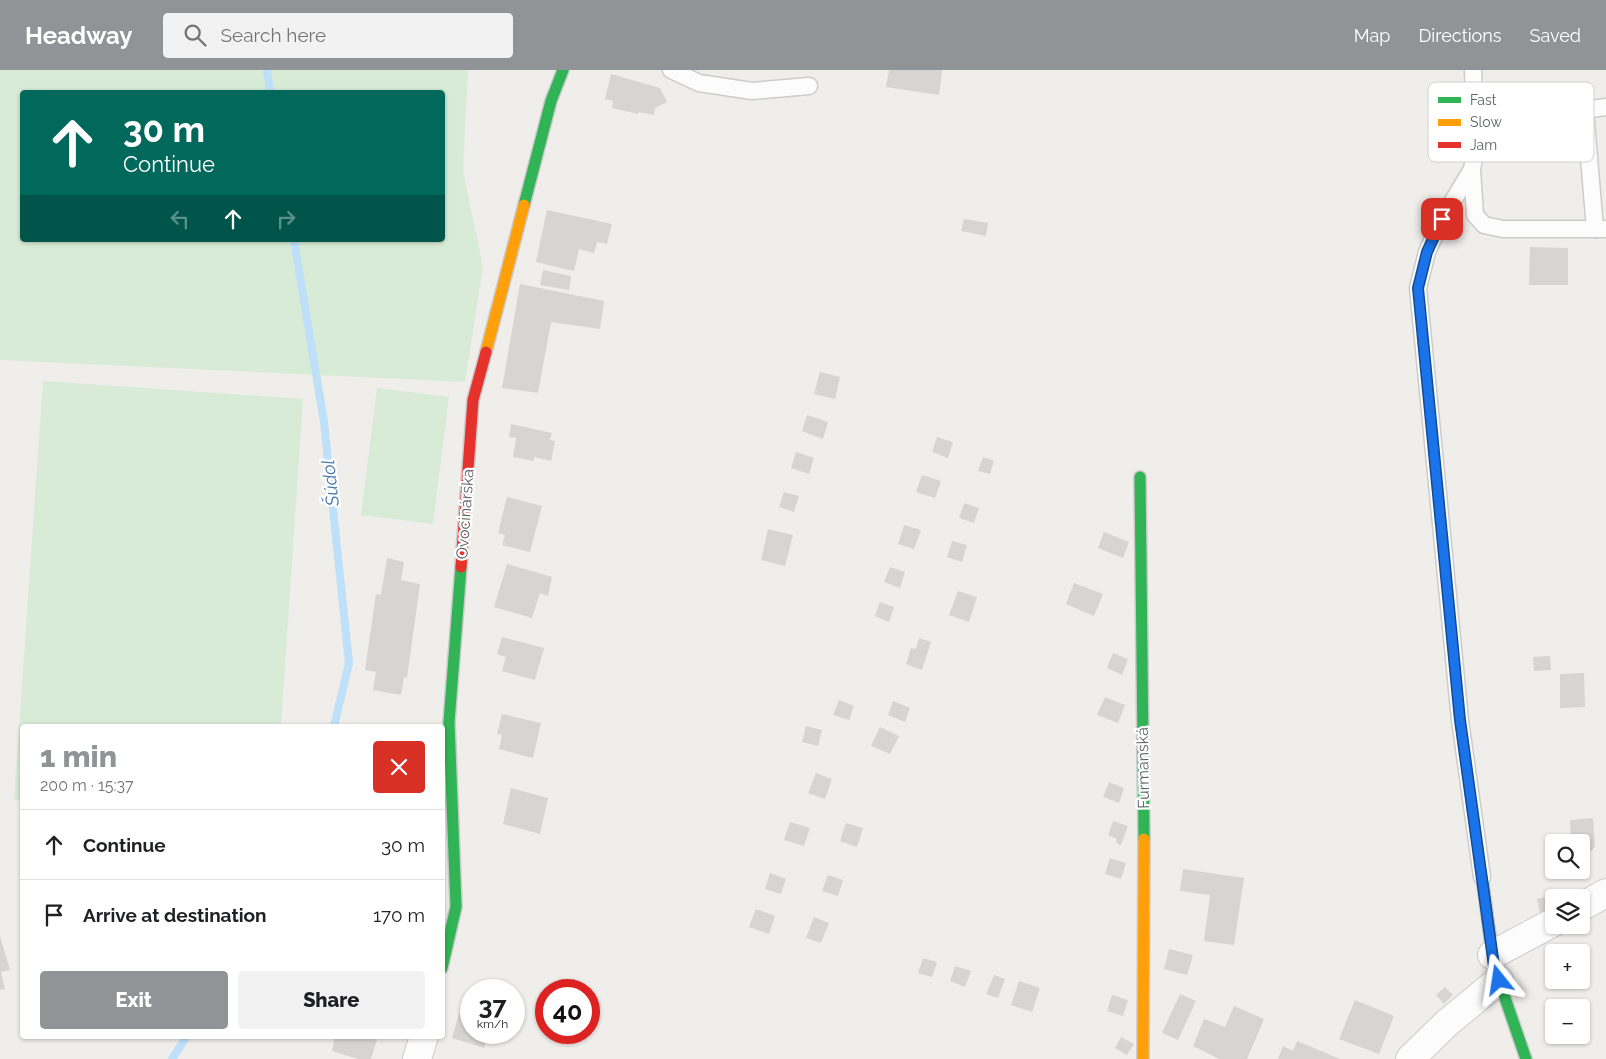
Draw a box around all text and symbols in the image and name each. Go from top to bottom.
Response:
search box [163,13,513,58]
text: Headway [25,21,133,50]
icon: search [181,21,209,49]
text: Search here [221,24,326,46]
text: Map [1354,25,1390,46]
text: Directions [1418,25,1502,46]
text: Saved [1530,25,1581,46]
legend [1428,82,1594,162]
text: Fast [1470,92,1497,108]
text: 30 m [123,109,205,150]
icon: ahead [40,110,105,175]
text: Slow [1470,114,1502,130]
text: Jam [1470,137,1497,153]
text: Continue [123,151,215,177]
pin [1421,198,1463,240]
icon: left [166,205,194,233]
icon: ahead [219,205,247,233]
icon: right [272,205,300,233]
icon: arrive [1428,205,1456,233]
water label: Šúdol [316,459,343,508]
street label: Ovocinárska [452,468,478,560]
street label: Furmanská [1133,727,1153,809]
text: 1 min [40,739,117,774]
button: close [373,741,425,793]
text: 200 m · 15:37 [40,776,133,795]
icon: ahead [40,831,68,859]
text: Continue [83,834,166,856]
text: 30 m [381,834,425,856]
map controls [1545,834,1590,1044]
button: search [1545,834,1590,879]
button: layers [1545,889,1590,934]
icon: arrive [40,901,68,929]
text: Arrive at destination [83,904,267,926]
text: 170 m [373,904,425,926]
button: + [1545,944,1590,989]
position arrow [1472,953,1524,1005]
button: Exit [40,971,228,1029]
button: Share [238,971,425,1029]
speed limit sign: 40 [535,979,600,1044]
text: 37 [479,990,506,1020]
button: − [1545,999,1590,1044]
text: km/h [477,1017,508,1031]

